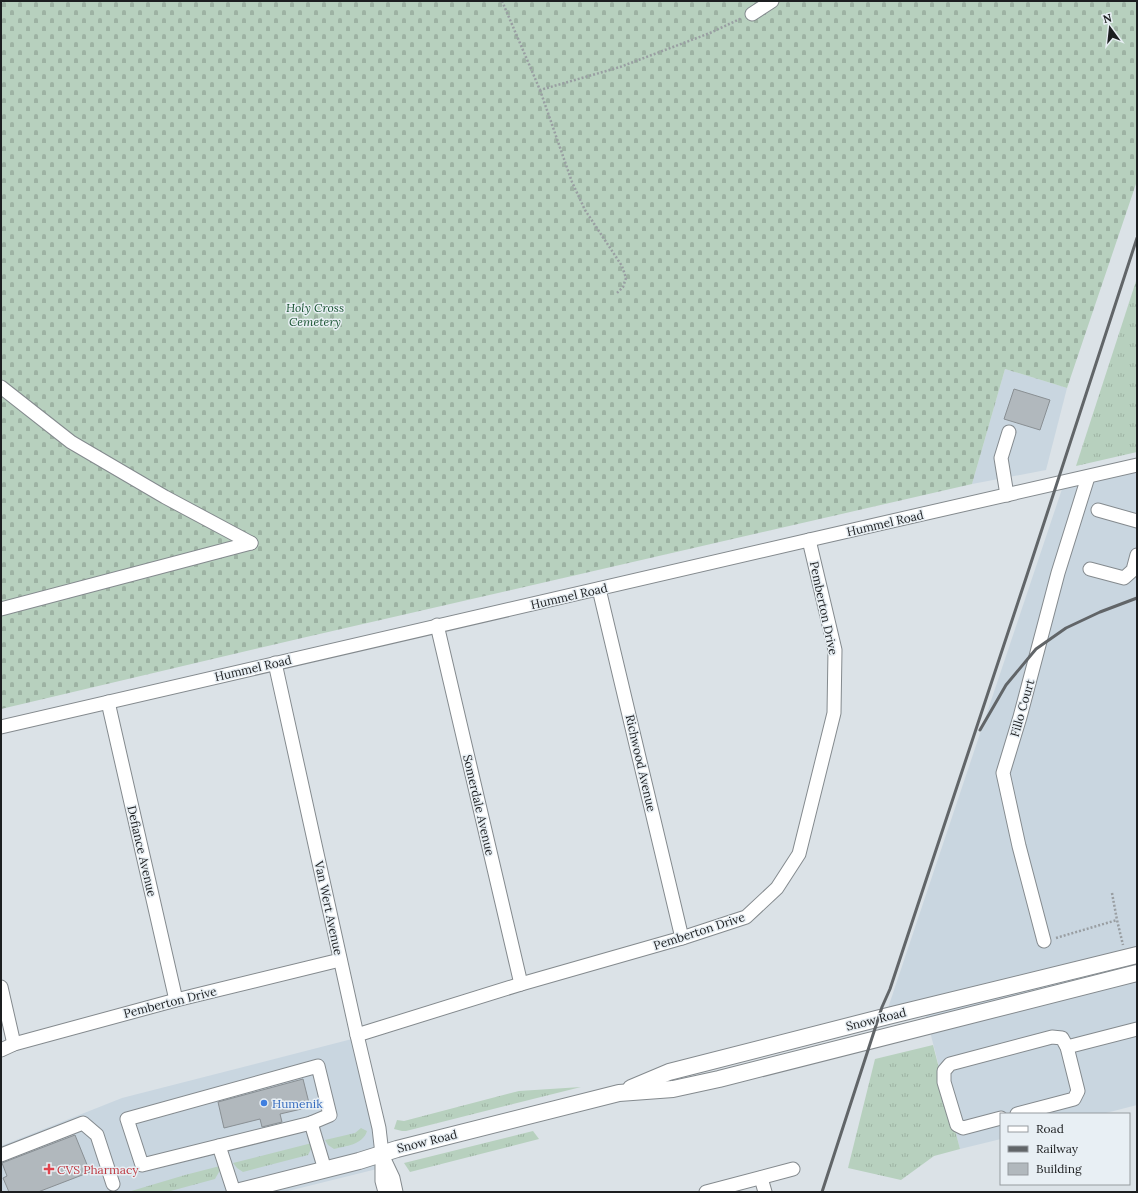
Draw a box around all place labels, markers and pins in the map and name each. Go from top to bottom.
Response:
place label: Humenik [272,1096,323,1111]
marker: Humenik [259,1098,269,1108]
place label: CVS Pharmacy [57,1162,139,1177]
marker: CVS Pharmacy [44,1164,54,1174]

